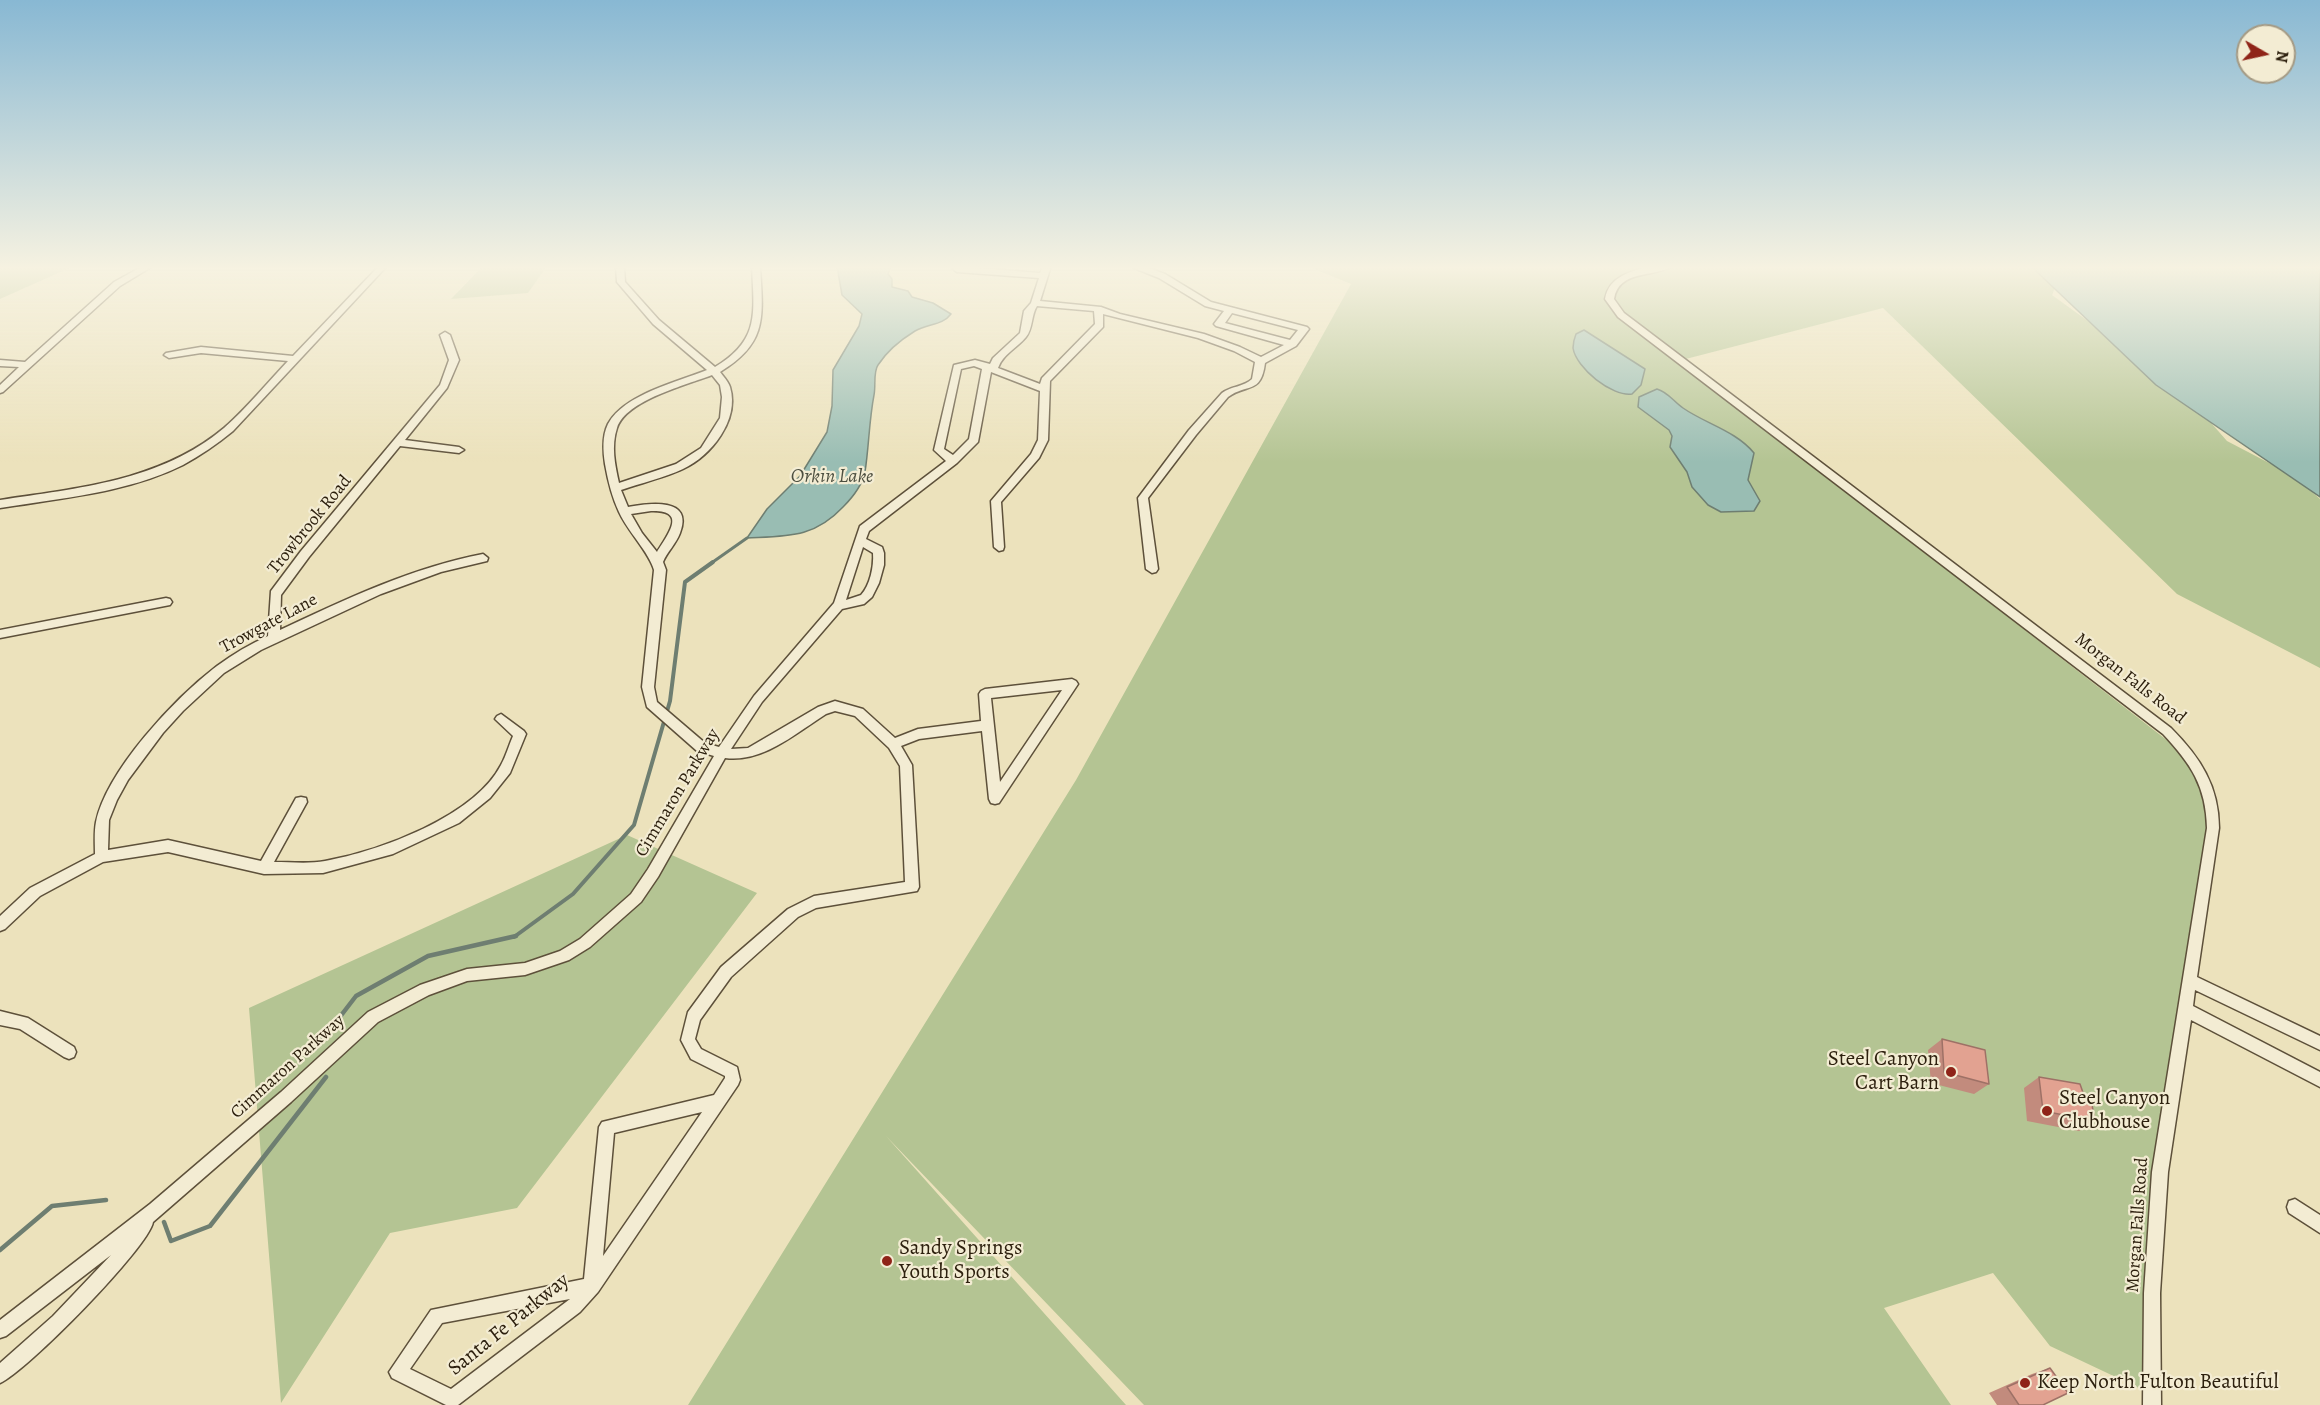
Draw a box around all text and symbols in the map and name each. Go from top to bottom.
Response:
north arrow [2236,24,2296,84]
text: N [2270,49,2294,64]
water label: Orkin Lake [791,465,873,489]
street label: Trowbrook Road [263,471,357,579]
street label: Trowgate Lane [217,589,321,659]
street label: Morgan Falls Road [2070,629,2190,729]
street label: Cimmaron Parkway [631,725,725,861]
street label: Cimmaron Parkway [227,1010,349,1124]
place label: Steel Canyon Cart Barn [1828,1047,1939,1097]
marker: Steel Canyon Cart Barn [1944,1065,1958,1079]
place label: Steel Canyon Clubhouse [2059,1086,2170,1136]
marker: Steel Canyon Clubhouse [2040,1104,2054,1118]
street label: Morgan Falls Road [2123,1157,2153,1293]
place label: Sandy Springs Youth Sports [899,1236,1022,1286]
marker: Sandy Springs Youth Sports [880,1254,894,1268]
street label: Santa Fe Parkway [443,1268,575,1382]
place label: Keep North Fulton Beautiful [2037,1370,2279,1396]
marker: Keep North Fulton Beautiful [2018,1376,2032,1390]

